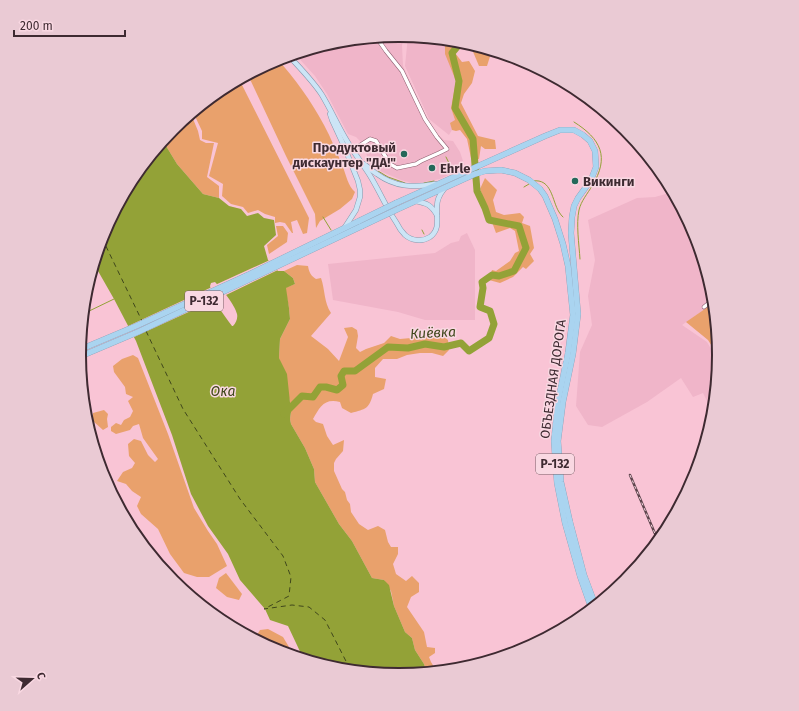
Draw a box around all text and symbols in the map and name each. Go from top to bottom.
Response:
scale bar [14,12,125,38]
text: 200 m [20,19,53,33]
place label: Продуктовый дискаунтер "ДА!" [293,140,396,170]
marker: Продуктовый дискаунтер "ДА!" [399,149,409,159]
place label: Ehrle [440,161,471,176]
marker: Ehrle [427,163,437,173]
place label: Викинги [583,174,634,189]
marker: Викинги [570,176,580,186]
road number: Р-132 [185,291,223,311]
street label: ОБЪЕЗДНАЯ ДОРОГА [537,318,569,440]
water label: Киёвка [409,323,457,343]
water label: Ока [211,383,235,400]
road number: Р-132 [536,454,574,474]
north arrow [12,659,52,699]
text: С [34,671,48,682]

